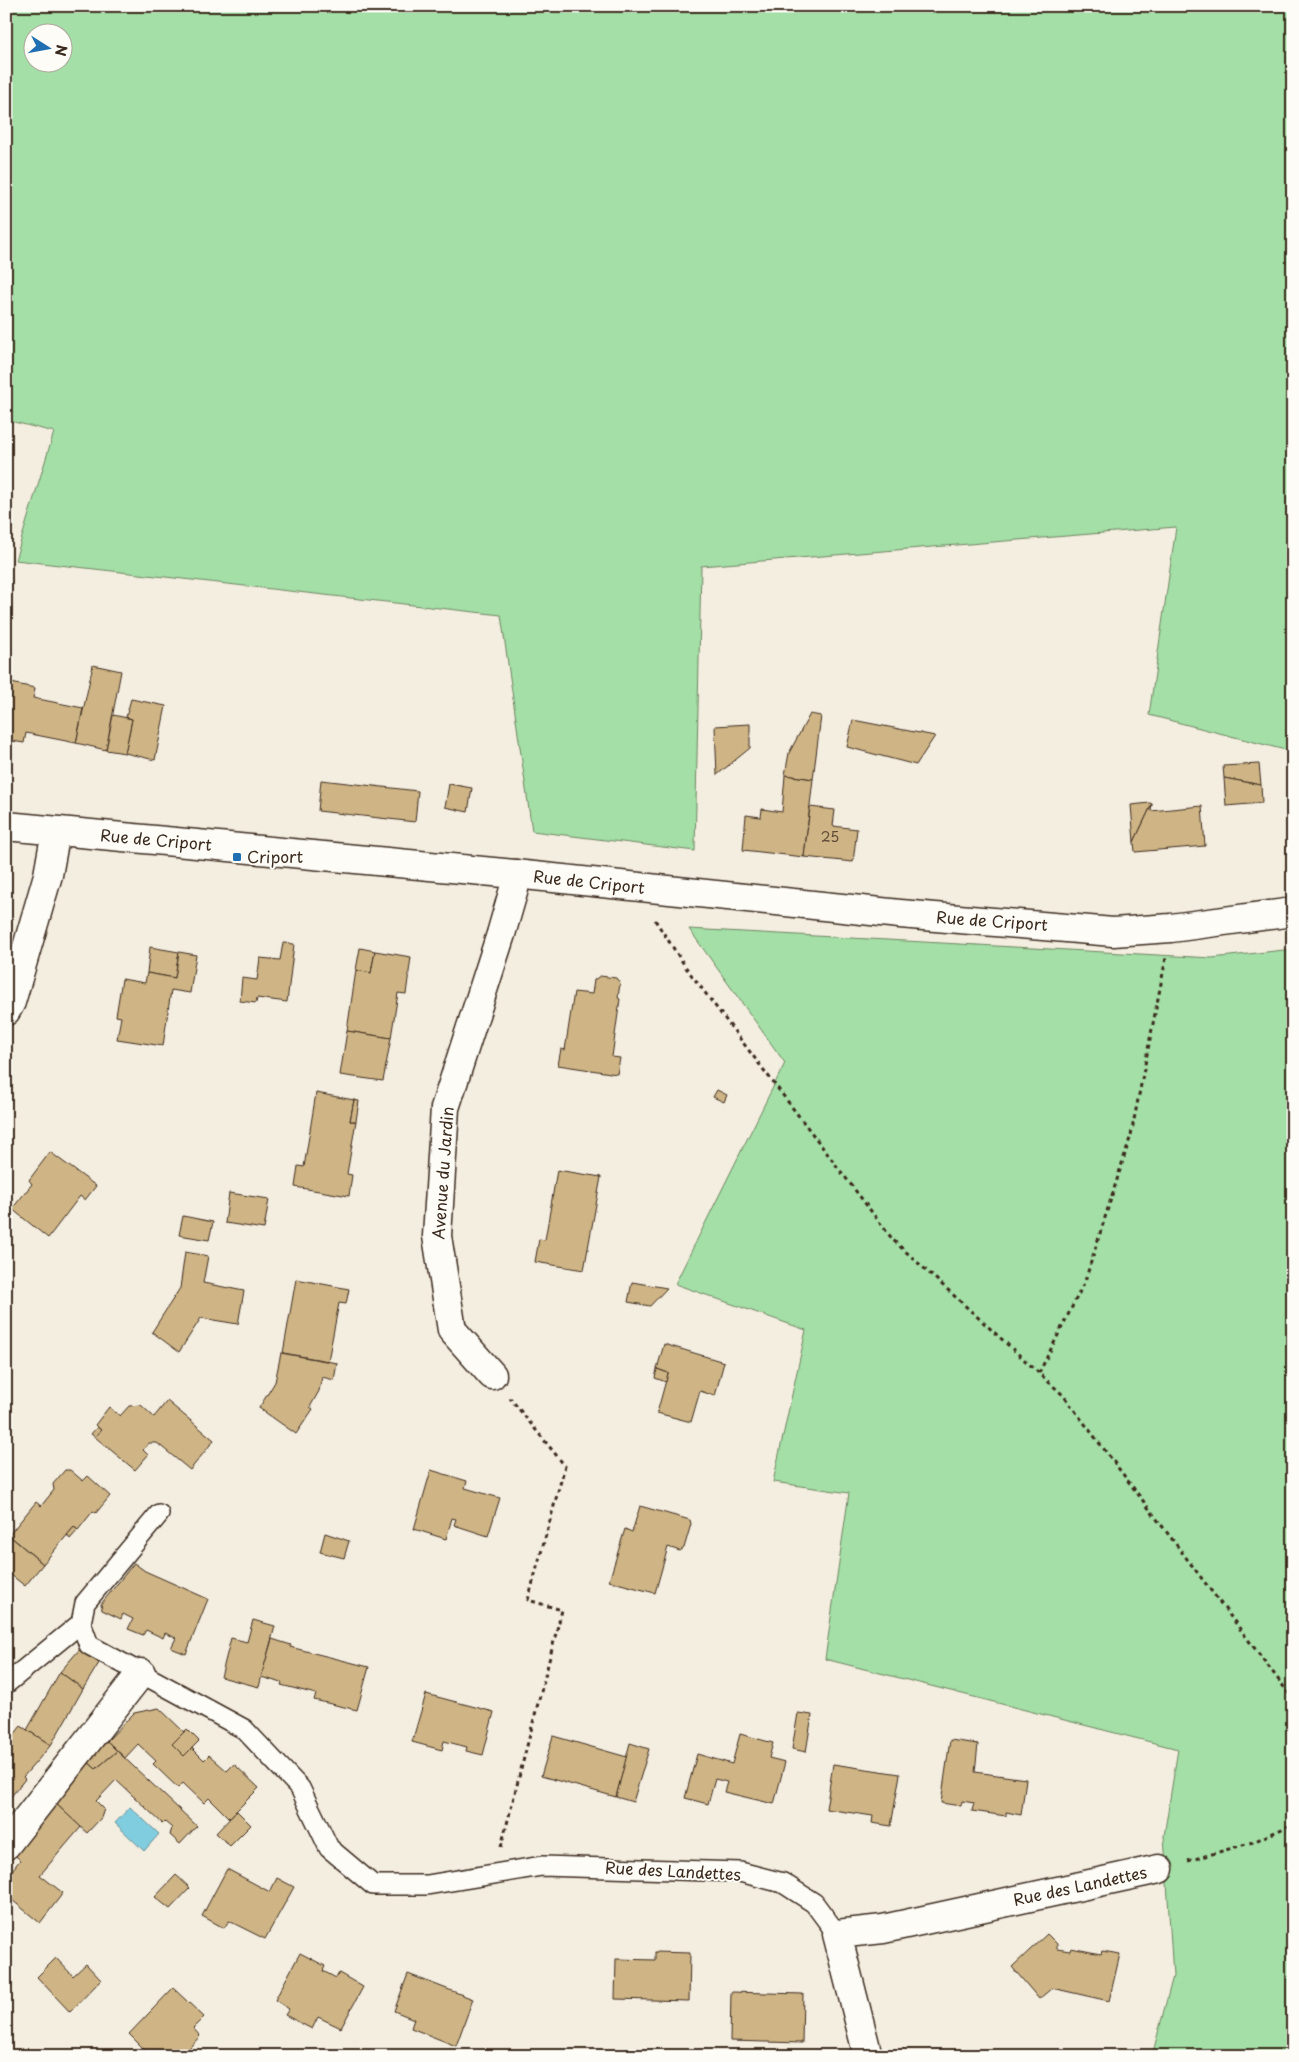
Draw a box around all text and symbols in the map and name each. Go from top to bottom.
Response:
north arrow [22,22,72,72]
text: N [50,43,73,58]
street label: Rue de Criport [99,822,213,856]
house number: 25 [821,826,839,847]
place label: Criport [247,844,304,868]
marker: Criport [231,851,243,863]
street label: Rue de Criport [532,863,646,899]
street label: Rue de Criport [935,904,1049,936]
street label: Avenue du Jardin [425,1106,459,1240]
street label: Rue des Landettes [604,1854,742,1886]
street label: Rue des Landettes [1011,1859,1149,1911]

